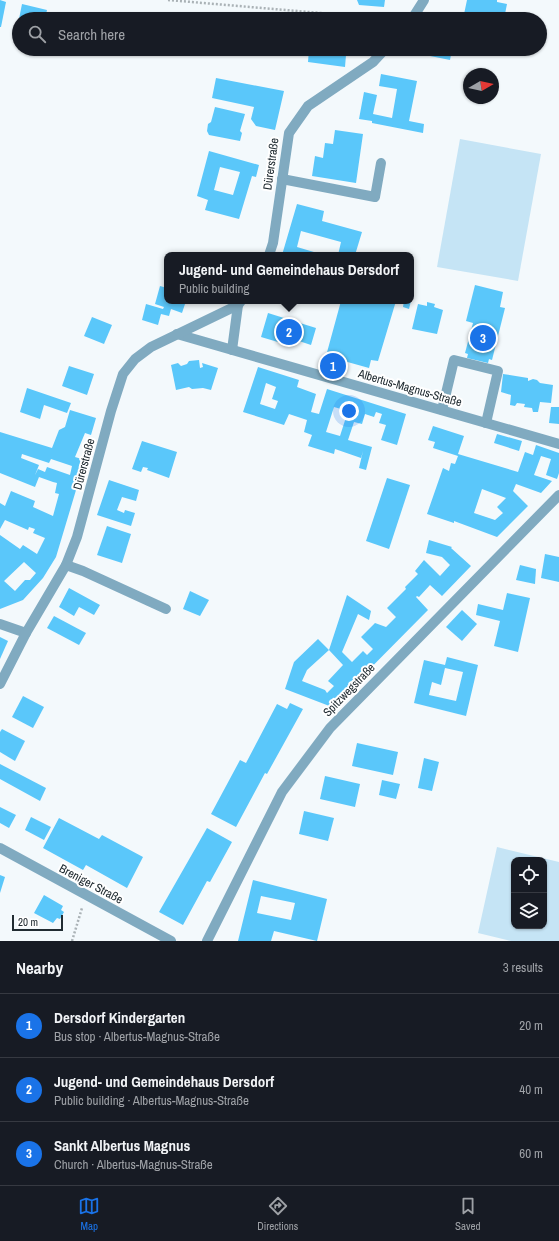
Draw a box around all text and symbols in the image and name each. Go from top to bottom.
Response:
search box [12,12,547,56]
icon: search [26,23,48,45]
text: Search here [58,24,125,45]
north arrow [463,68,499,104]
street label: Dürerstraße [259,137,283,191]
popup [164,252,414,304]
text: Jugend- und Gemeindehaus Dersdorf [179,259,399,280]
text: Public building [179,280,249,297]
pin: 2 [276,317,302,347]
pin: 3 [470,323,496,353]
pin: 1 [320,351,346,381]
street label: Albertus-Magnus-Straße [355,365,464,410]
your location [339,401,359,421]
street label: Dürerstraße [69,437,99,491]
street label: Spitzwegstraße [319,660,379,720]
map controls [511,857,547,929]
button: locate [511,857,547,893]
street label: Breniger Straße [56,861,126,907]
button: layers [511,893,547,929]
scale bar [12,913,63,932]
text: 20 m [18,915,38,929]
text: Nearby [16,956,63,979]
text: 3 results [503,959,543,976]
text: Dersdorf Kindergarten [54,1007,185,1028]
text: 1 [26,1017,32,1034]
text: 20 m [519,1017,543,1034]
text: Bus stop · Albertus-Magnus-Straße [54,1028,220,1045]
text: Jugend- und Gemeindehaus Dersdorf [54,1071,274,1092]
text: 2 [26,1081,32,1098]
text: 40 m [519,1081,543,1098]
text: Public building · Albertus-Magnus-Straße [54,1092,249,1109]
text: Sankt Albertus Magnus [54,1135,190,1156]
text: 3 [26,1145,32,1162]
text: 60 m [519,1145,543,1162]
text: Church · Albertus-Magnus-Straße [54,1156,213,1173]
tab: Map [78,1195,100,1233]
tab: Directions [257,1195,298,1233]
tab: Saved [455,1195,481,1233]

